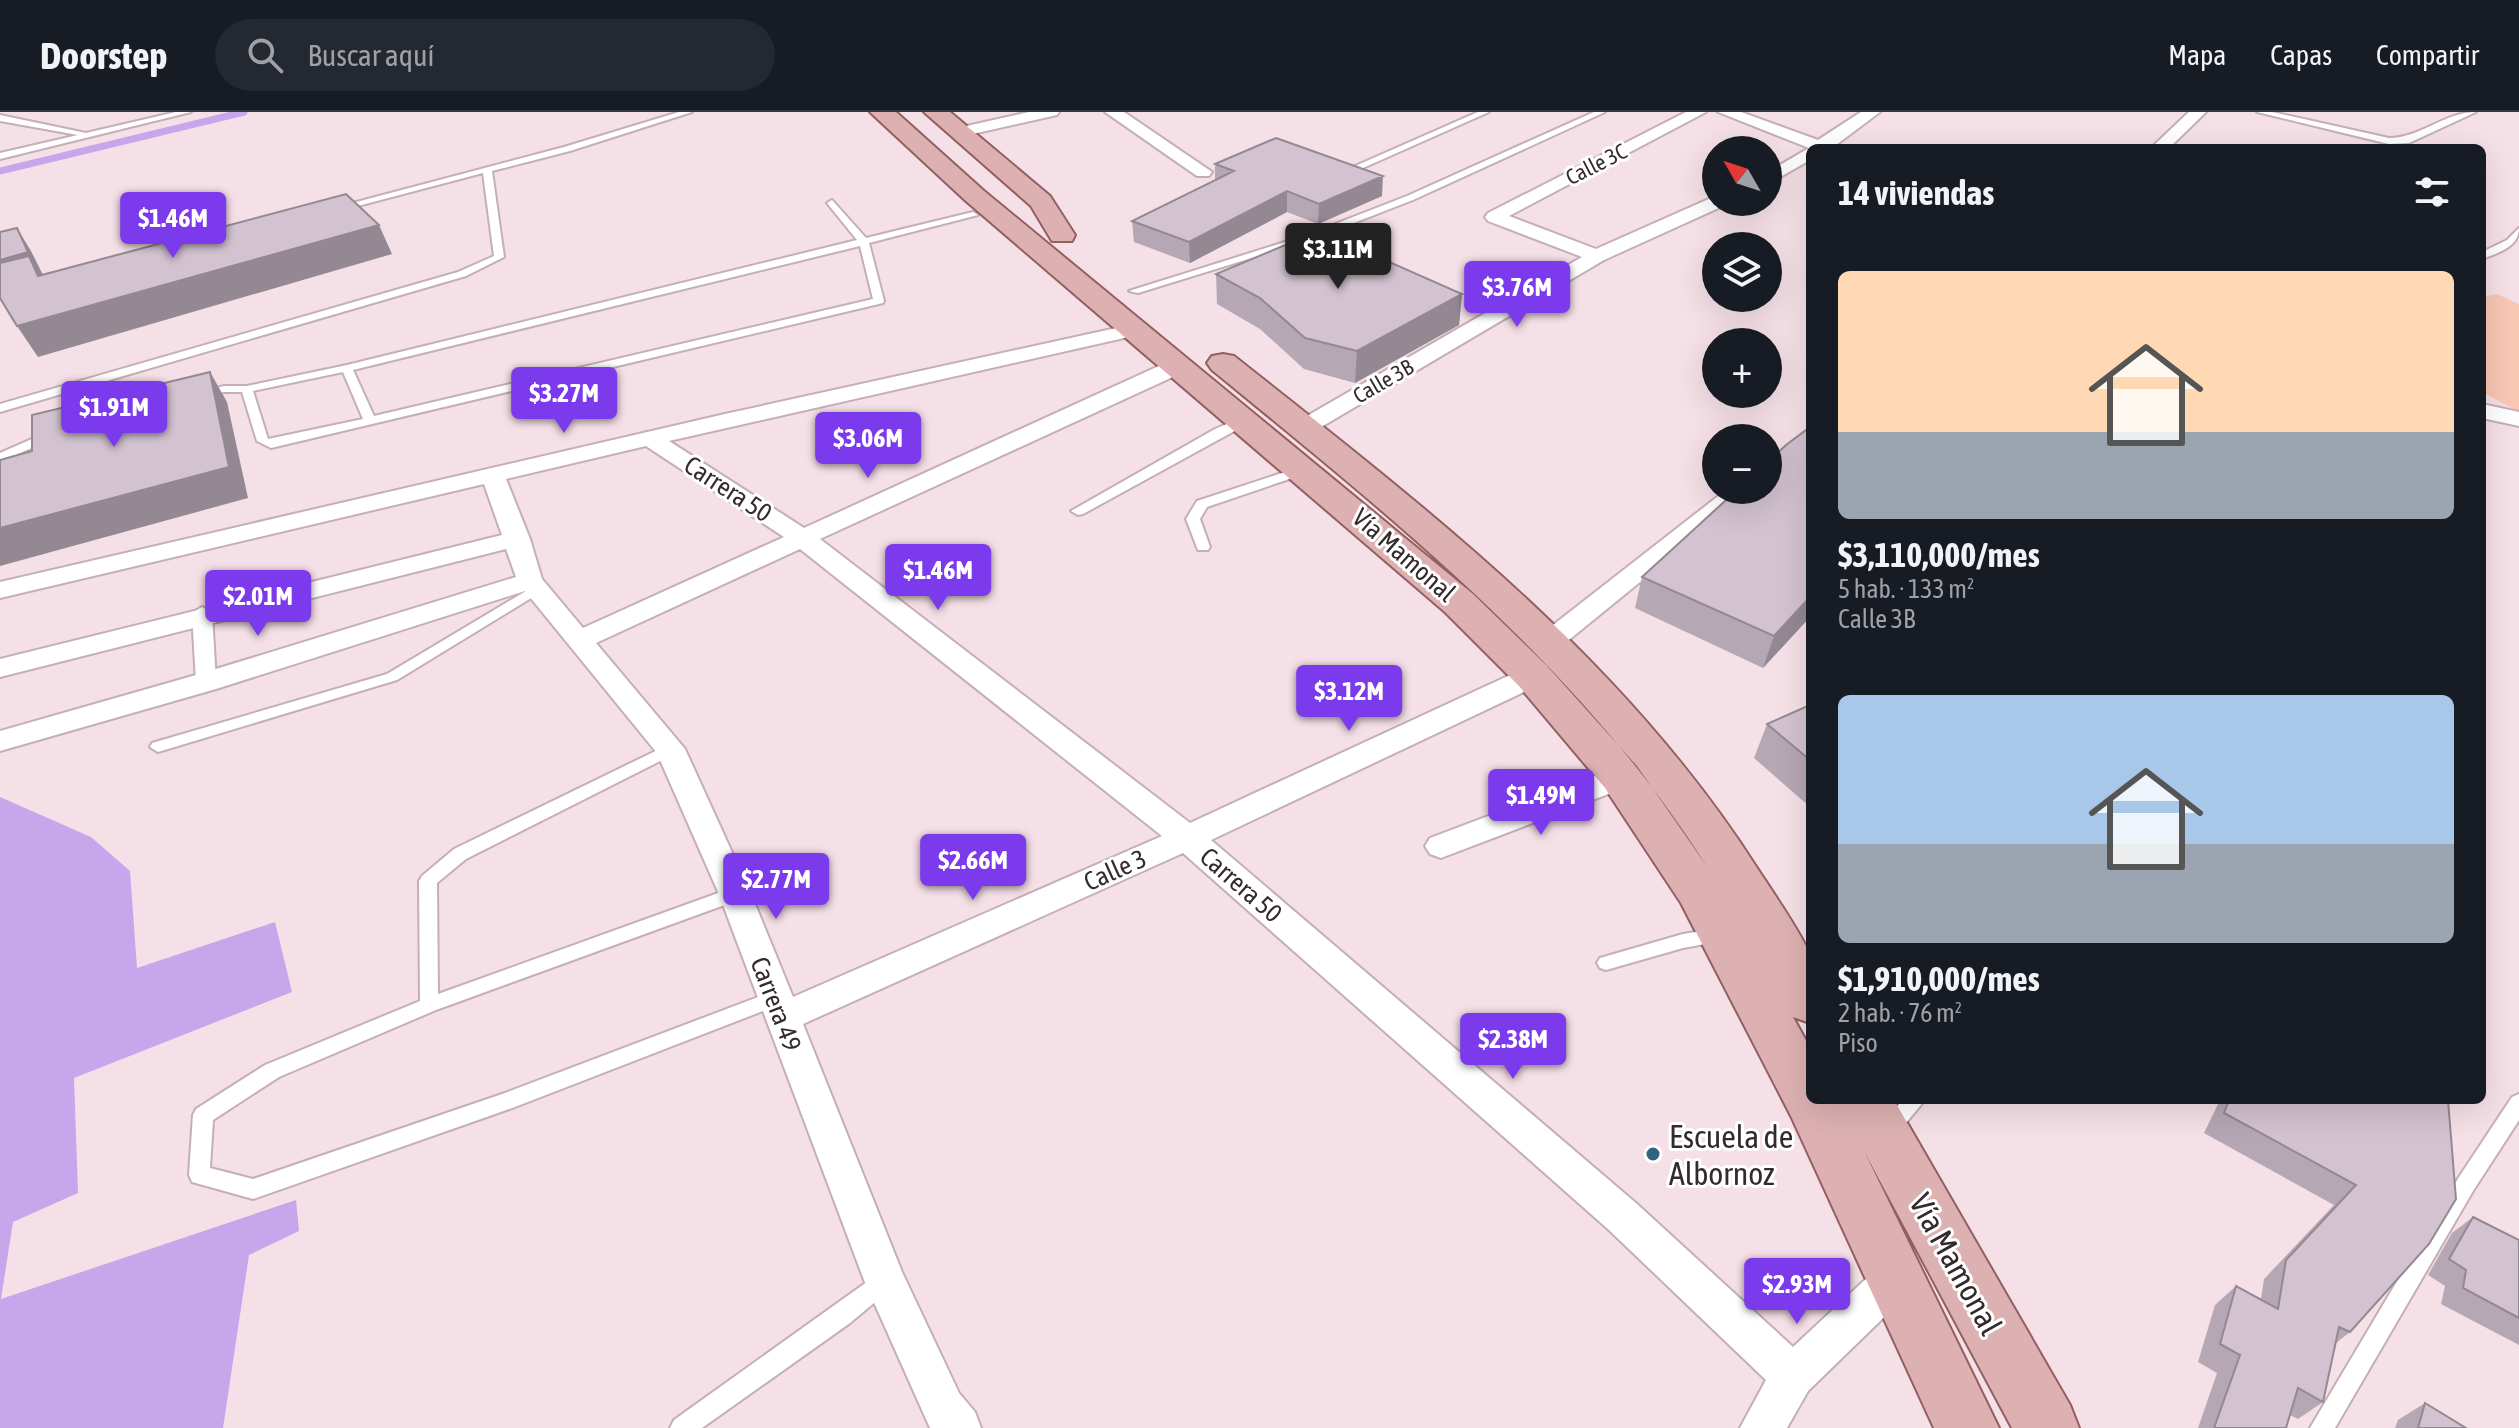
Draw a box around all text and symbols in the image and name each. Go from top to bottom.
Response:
search box [215,19,775,91]
icon: search [243,33,287,77]
text: Doorstep [40,34,167,77]
text: Buscar aquí [307,38,434,72]
text: Mapa [2168,39,2226,71]
text: Capas [2270,39,2332,71]
text: Compartir [2376,39,2479,71]
north arrow [1702,136,1782,216]
map controls [1702,136,1782,504]
street label: Calle 3C [1561,138,1631,190]
icon: filters [2410,170,2454,214]
text: 14 viviendas [1838,173,1994,212]
pin: $1.46M [108,192,238,260]
text: $1.46M [138,203,208,233]
pin: $3.11M [1273,223,1403,291]
button: layers [1702,232,1782,312]
text: $3.11M [1303,234,1373,264]
pin: $3.76M [1452,261,1582,329]
text: $3.76M [1482,272,1552,302]
icon: home [2074,323,2218,467]
button: + [1702,328,1782,408]
street label: Calle 3B [1348,353,1418,409]
pin: $3.27M [499,367,629,435]
text: $3.27M [529,378,599,408]
pin: $1.91M [49,381,179,449]
text: $1.91M [79,392,149,422]
pin: $3.06M [803,412,933,480]
text: $3.06M [833,423,903,453]
button: − [1702,424,1782,504]
street label: Carrera 50 [679,450,777,528]
street label: Vía Mamonal [1346,502,1462,608]
text: $3,110,000/mes [1838,535,2040,574]
pin: $1.46M [873,544,1003,612]
text: $1.46M [903,555,973,585]
pin: $2.01M [193,570,323,638]
text: 5 hab. · 133 m² [1838,574,1974,604]
text: $2.01M [223,581,293,611]
text: Calle 3B [1838,604,1915,634]
pin: $3.12M [1284,665,1414,733]
text: $3.12M [1314,676,1384,706]
icon: home [2074,747,2218,891]
pin: $1.49M [1476,769,1606,837]
text: $1.49M [1506,780,1576,810]
pin: $2.66M [908,834,1038,902]
street label: Carrera 50 [1194,841,1288,929]
street label: Calle 3 [1079,843,1151,897]
text: $2.66M [938,845,1008,875]
pin: $2.77M [711,853,841,921]
text: $2.77M [741,864,811,894]
street label: Carrera 49 [744,953,808,1055]
text: $1,910,000/mes [1838,959,2040,998]
text: 2 hab. · 76 m² [1838,998,1962,1028]
pin: $2.38M [1448,1013,1578,1081]
text: $2.38M [1478,1024,1548,1054]
text: Piso [1838,1028,1878,1058]
place label: Escuela de Albornoz [1669,1118,1793,1192]
marker: Escuela de Albornoz [1644,1145,1662,1163]
street label: Vía Mamonal [1902,1187,2010,1341]
pin: $2.93M [1732,1258,1862,1326]
text: $2.93M [1762,1269,1832,1299]

